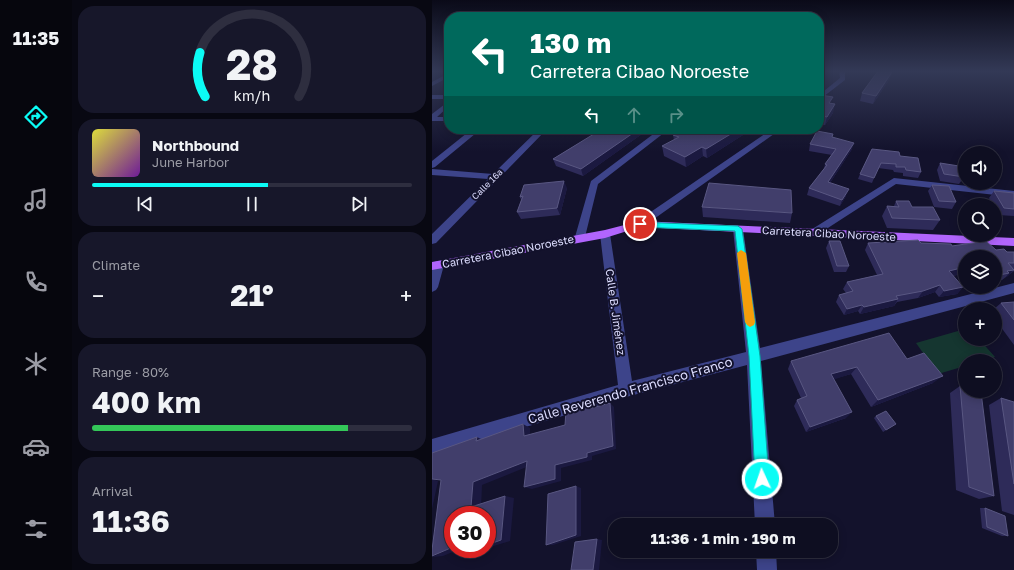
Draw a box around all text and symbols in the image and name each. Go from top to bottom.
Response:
text: 130 m [530,26,611,59]
text: 11:35 [13,27,59,49]
icon: left [464,28,516,80]
text: 28 [226,39,278,89]
text: Carretera Cibao Noroeste [530,60,749,82]
text: km/h [234,87,270,104]
icon: directions [22,103,50,131]
icon: left [581,104,603,126]
icon: ahead [623,104,645,126]
icon: right [665,104,687,126]
text: Northbound [152,136,239,154]
map controls [958,146,1002,398]
button: sound [958,146,1002,190]
text: June Harbor [152,154,229,170]
street label: Calle 16ª [469,166,505,202]
icon: music [22,186,50,214]
icon: previous [134,193,156,215]
icon: pause [241,193,263,215]
icon: next [348,193,370,215]
button: search [958,198,1002,242]
pin [623,207,657,241]
icon: arrive [629,213,651,235]
street label: Carretera Cibao Noroeste [762,223,896,243]
street label: Carretera Cibao Noroeste [441,232,575,270]
button: layers [958,250,1002,294]
text: Climate [92,257,140,273]
icon: phone [22,268,50,296]
street label: Calle B. Jiménez [604,268,629,356]
text: 21° [230,277,274,313]
text: − [92,282,104,309]
text: + [400,282,412,309]
button: + [958,302,1002,346]
icon: climate [22,350,50,378]
street label: Calle Reverendo Francisco Franco [526,353,734,427]
button: − [958,354,1002,398]
text: Range · 80% [92,364,169,380]
text: 400 km [92,384,201,420]
icon: car [22,433,50,461]
position arrow [741,458,783,500]
text: Arrival [92,483,133,499]
text: 11:36 [92,503,170,539]
speed limit sign: 30 [444,506,496,558]
icon: filters [22,515,50,543]
text: 11:36 · 1 min · 190 m [650,529,796,547]

